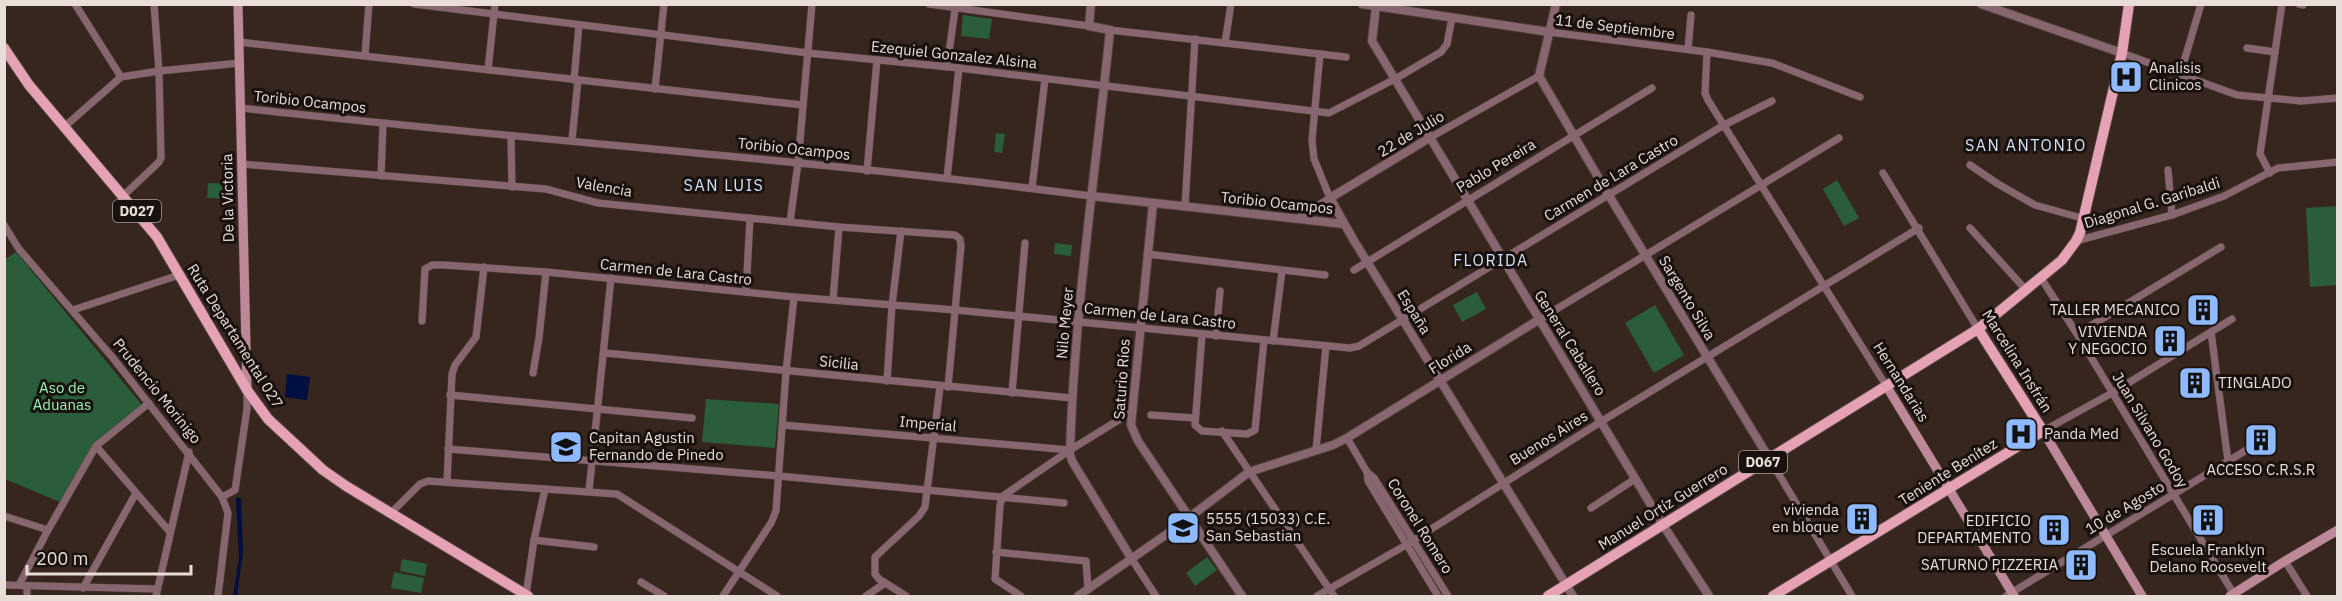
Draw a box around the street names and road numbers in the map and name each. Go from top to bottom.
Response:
street label: 11 de Septiembre [1554,10,1676,43]
street label: Ezequiel Gonzalez Alsina [870,36,1038,73]
street label: Toribio Ocampos [253,86,367,117]
street label: 22 de Julio [1374,106,1448,161]
street label: Carmen de Lara Castro [1540,130,1681,225]
street label: Toribio Ocampos [737,133,851,164]
street label: Pablo Pereira [1452,134,1539,197]
street label: De la Victoria [217,153,238,243]
street label: Valencia [574,172,634,201]
street label: Diagonal G. Garibaldi [2082,173,2222,232]
street label: Toribio Ocampos [1220,187,1334,218]
road number: D027 [113,200,161,222]
street label: Sargento Silva [1655,252,1720,343]
street label: Carmen de Lara Castro [599,254,753,289]
street label: Ruta Departamental 027 [183,260,288,411]
street label: Nilo Meyer [1052,286,1077,360]
street label: España [1393,286,1436,338]
street label: General Caballero [1530,287,1610,399]
street label: Carmen de Lara Castro [1083,298,1237,333]
street label: Marcelina Insfrán [1978,306,2057,416]
street label: Prudencio Morinigo [109,334,206,447]
street label: Florida [1425,337,1475,378]
street label: Saturio Ríos [1109,338,1134,420]
street label: Hernandarias [1869,338,1934,425]
street label: Sicilia [818,351,860,374]
street label: Juan Silvano Godoy [2108,368,2193,492]
street label: Buenos Aires [1506,406,1591,469]
street label: Imperial [899,412,957,435]
street label: Teniente Benítez [1895,434,2000,509]
road number: D067 [1739,451,1787,473]
street label: Manuel Ortíz Guerrero [1595,459,1731,554]
street label: Coronel Romero [1384,475,1457,577]
street label: 10 de Agosto [2082,477,2168,539]

